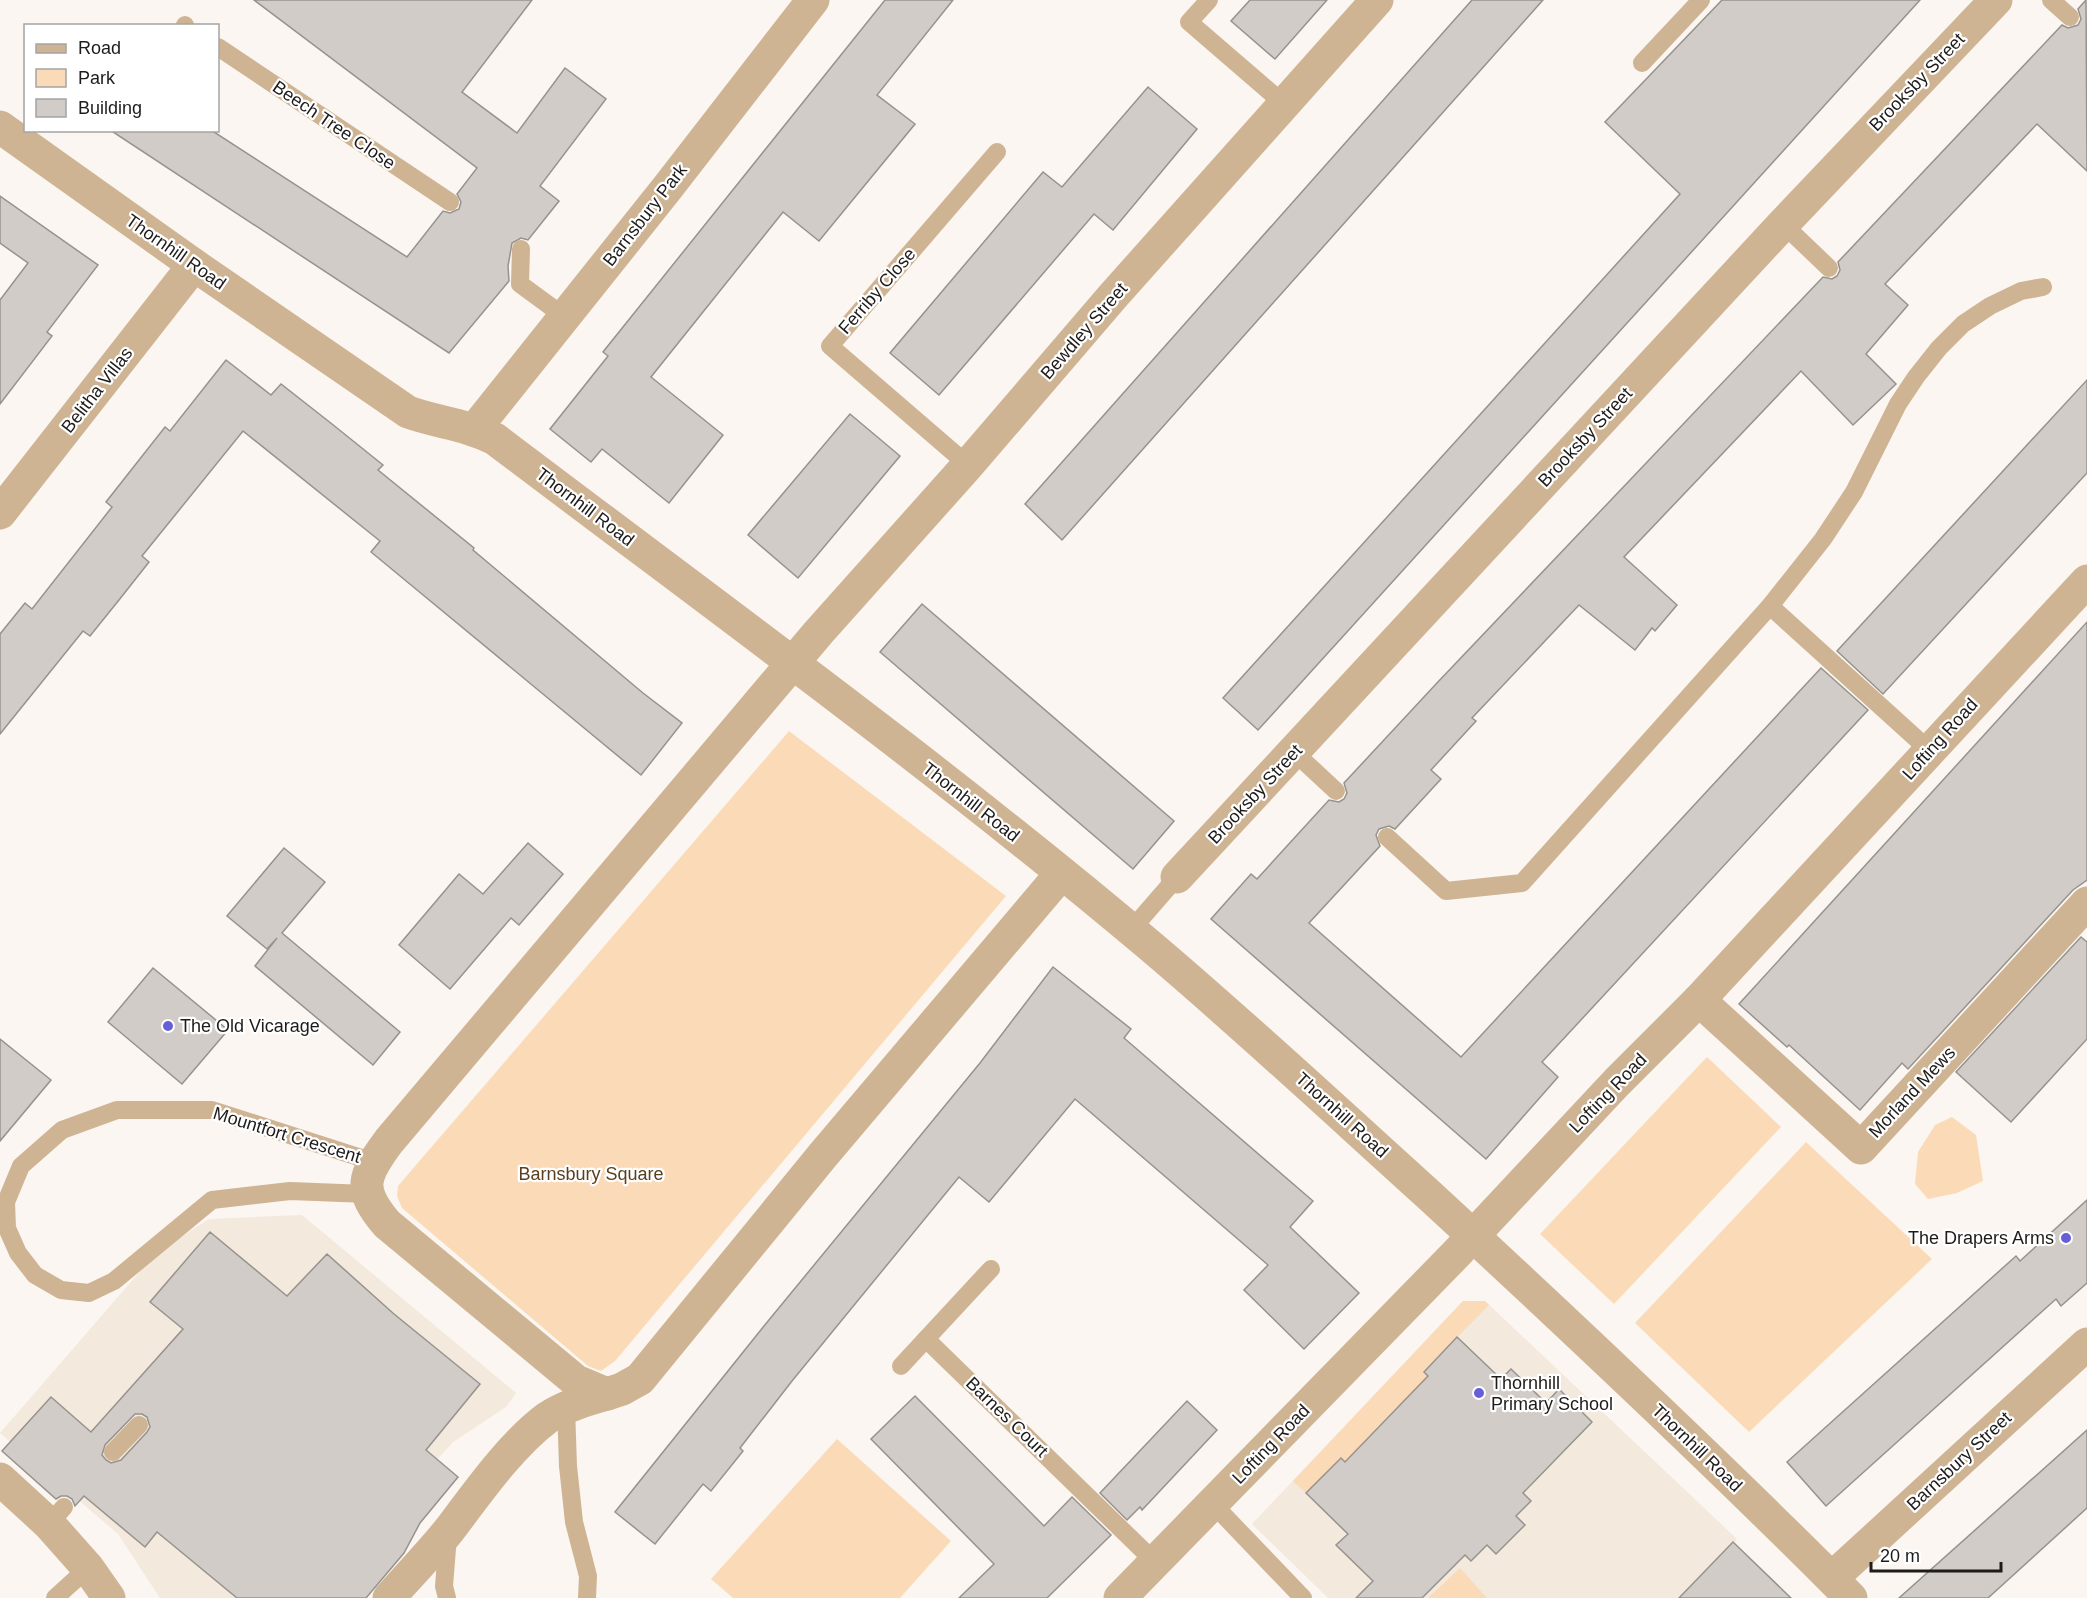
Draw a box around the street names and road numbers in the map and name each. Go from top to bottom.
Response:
street label: Brooksby Street [1865,29,1969,135]
street label: Beech Tree Close [269,77,399,173]
street label: Barnsbury Park [599,159,692,270]
street label: Thornhill Road [122,210,230,294]
street label: Ferriby Close [834,244,920,338]
street label: Bewdley Street [1037,279,1131,383]
street label: Belitha Villas [57,343,137,437]
street label: Brooksby Street [1534,383,1636,491]
street label: Thornhill Road [532,464,638,550]
street label: Lofting Road [1898,694,1982,784]
street label: Brooksby Street [1204,740,1306,848]
street label: Thornhill Road [919,758,1023,846]
street label: Morland Mews [1865,1042,1959,1142]
street label: Lofting Road [1565,1049,1651,1137]
street label: Thornhill Road [1292,1068,1392,1162]
street label: Mountfort Crescent [211,1103,363,1167]
street label: Barnes Court [962,1373,1052,1461]
street label: Lofting Road [1228,1400,1314,1488]
street label: Thornhill Road [1648,1400,1746,1496]
street label: Barnsbury Street [1903,1408,2015,1514]

